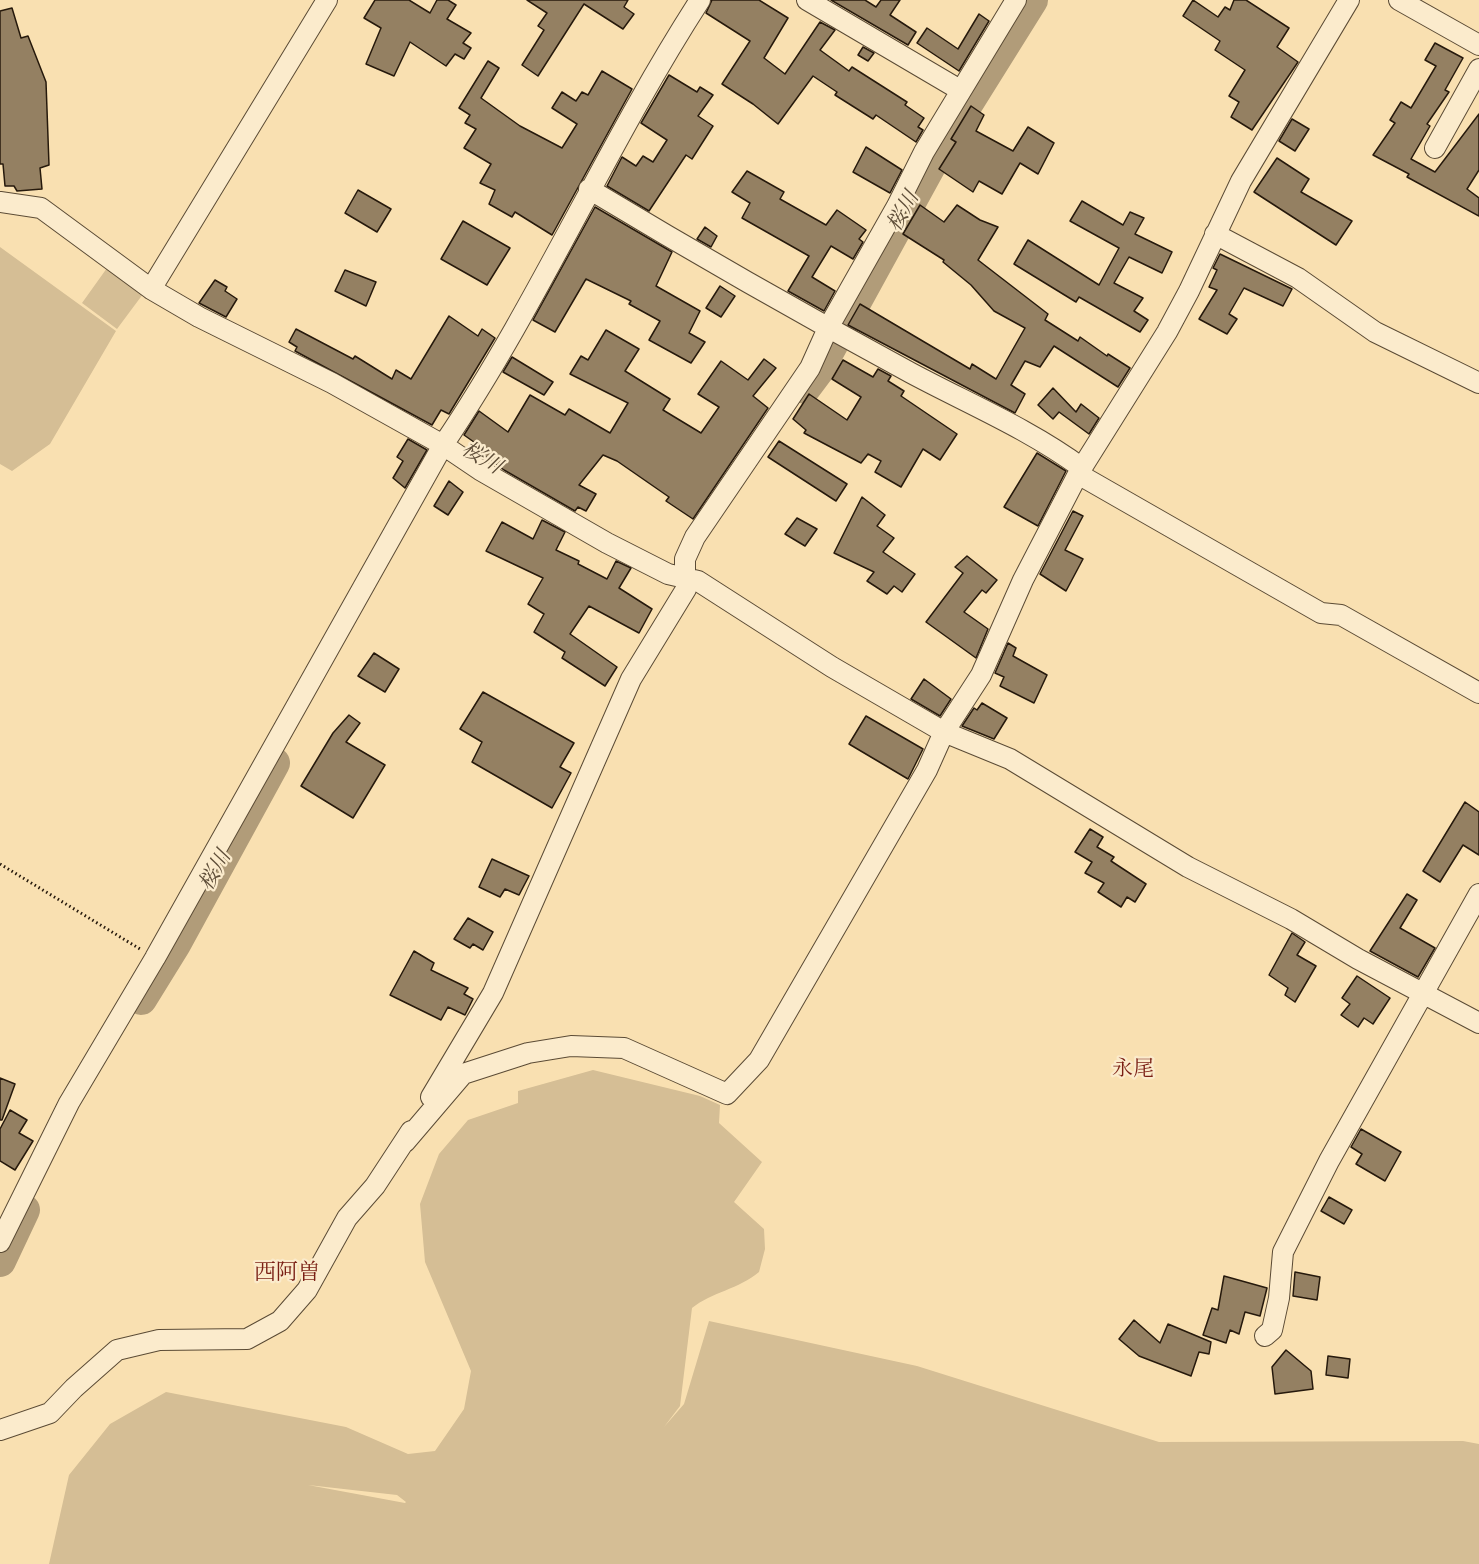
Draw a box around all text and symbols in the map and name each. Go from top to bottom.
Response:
water label: 桜川 [883,188,925,236]
water label: 桜川 [457,437,505,481]
water label: 桜川 [195,847,237,895]
district label: 永尾 [1112,1057,1154,1083]
district label: 西阿曽 [254,1261,320,1287]

